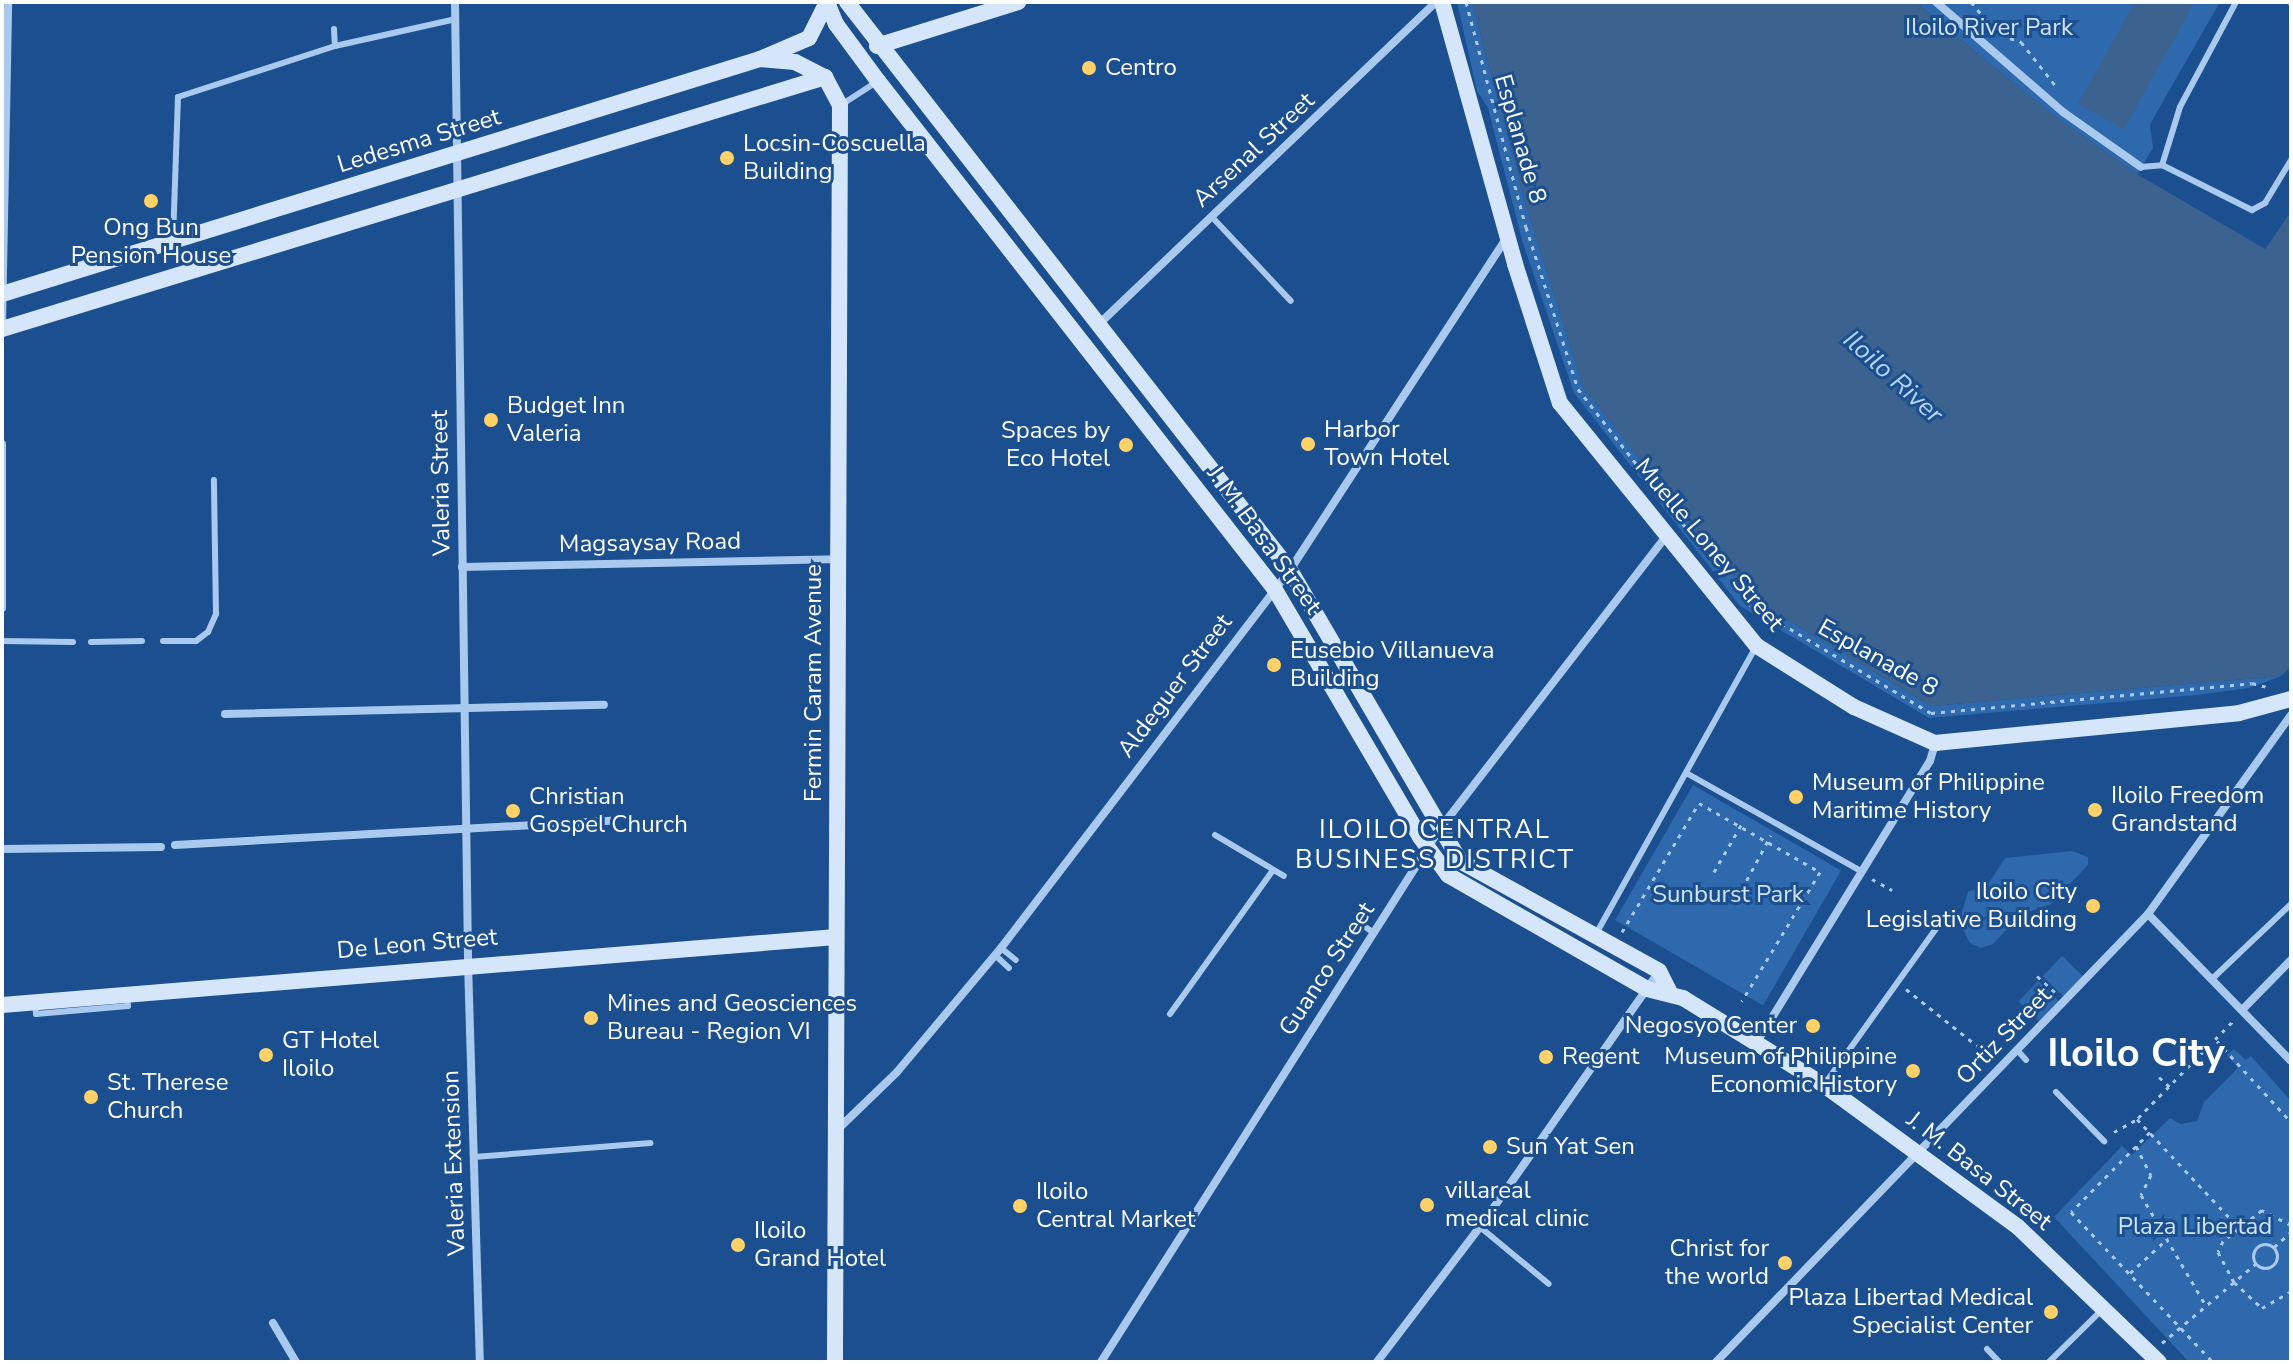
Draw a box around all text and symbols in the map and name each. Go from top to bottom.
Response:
park label: Iloilo River Park [1905,14,2073,42]
place label: Centro [1105,54,1177,82]
marker: Centro [1080,59,1098,77]
street label: Esplanade 8 [1488,71,1552,207]
street label: Arsenal Street [1187,86,1321,214]
street label: Ledesma Street [334,103,504,179]
place label: Locsin-Coscuella Building [743,130,926,186]
marker: Locsin-Coscuella Building [718,149,736,167]
marker: Ong Bun Pension House [142,192,160,210]
place label: Ong Bun Pension House [71,214,231,270]
water label: Iloilo River [1837,324,1949,430]
place label: Budget Inn Valeria [507,392,625,448]
street label: Valeria Street [425,410,457,556]
marker: Budget Inn Valeria [482,411,500,429]
place label: Harbor Town Hotel [1324,416,1449,472]
place label: Spaces by Eco Hotel [1001,417,1110,473]
marker: Harbor Town Hotel [1299,435,1317,453]
marker: Spaces by Eco Hotel [1117,436,1135,454]
street label: Muelle Loney Street [1628,453,1790,637]
street label: J. M. Basa Street [1201,460,1327,620]
street label: Magsaysay Road [559,527,741,559]
street label: Fermin Caram Avenue [800,564,828,802]
street label: Aldeguer Street [1112,609,1238,763]
street label: Esplanade 8 [1813,613,1943,703]
place label: Eusebio Villanueva Building [1290,637,1494,693]
marker: Eusebio Villanueva Building [1265,656,1283,674]
place label: Museum of Philippine Maritime History [1812,769,2045,825]
place label: Iloilo Freedom Grandstand [2111,782,2264,838]
place label: Christian Gospel Church [529,783,688,839]
marker: Museum of Philippine Maritime History [1787,788,1805,806]
marker: Iloilo Freedom Grandstand [2086,801,2104,819]
marker: Christian Gospel Church [504,802,522,820]
district label: ILOILO CENTRAL BUSINESS DISTRICT [1295,814,1575,876]
place label: Iloilo City Legislative Building [1866,878,2077,934]
park label: Sunburst Park [1652,881,1804,909]
street label: Guanco Street [1273,897,1381,1041]
marker: Iloilo City Legislative Building [2084,897,2102,915]
street label: De Leon Street [336,923,498,965]
street label: Ortiz Street [1950,981,2058,1091]
place label: Mines and Geosciences Bureau - Region VI [607,990,857,1046]
marker: Mines and Geosciences Bureau - Region VI [582,1009,600,1027]
place label: Negosyo Center [1625,1012,1797,1040]
marker: Negosyo Center [1804,1017,1822,1035]
place label: GT Hotel Iloilo [282,1027,379,1083]
district label: Iloilo City [2047,1029,2225,1077]
place label: Regent [1562,1043,1639,1071]
place label: Museum of Philippine Economic History [1664,1043,1897,1099]
marker: GT Hotel Iloilo [257,1046,275,1064]
marker: Regent [1537,1048,1555,1066]
marker: Museum of Philippine Economic History [1904,1062,1922,1080]
place label: St. Therese Church [107,1069,228,1125]
street label: Valeria Extension [436,1070,472,1256]
marker: St. Therese Church [82,1088,100,1106]
street label: J. M. Basa Street [1901,1105,2057,1237]
place label: Sun Yat Sen [1506,1133,1635,1161]
marker: Sun Yat Sen [1481,1138,1499,1156]
place label: villareal medical clinic [1445,1177,1589,1233]
place label: Iloilo Central Market [1036,1178,1195,1234]
marker: villareal medical clinic [1416,1194,1438,1216]
marker: Iloilo Central Market [1011,1197,1029,1215]
park label: Plaza Libertad [2118,1213,2272,1241]
place label: Iloilo Grand Hotel [754,1217,886,1273]
place label: Christ for the world [1665,1235,1769,1291]
marker: Iloilo Grand Hotel [729,1236,747,1254]
marker: Christ for the world [1776,1254,1794,1272]
place label: Plaza Libertad Medical Specialist Center [1789,1284,2033,1340]
marker: Plaza Libertad Medical Specialist Center [2040,1301,2062,1323]

